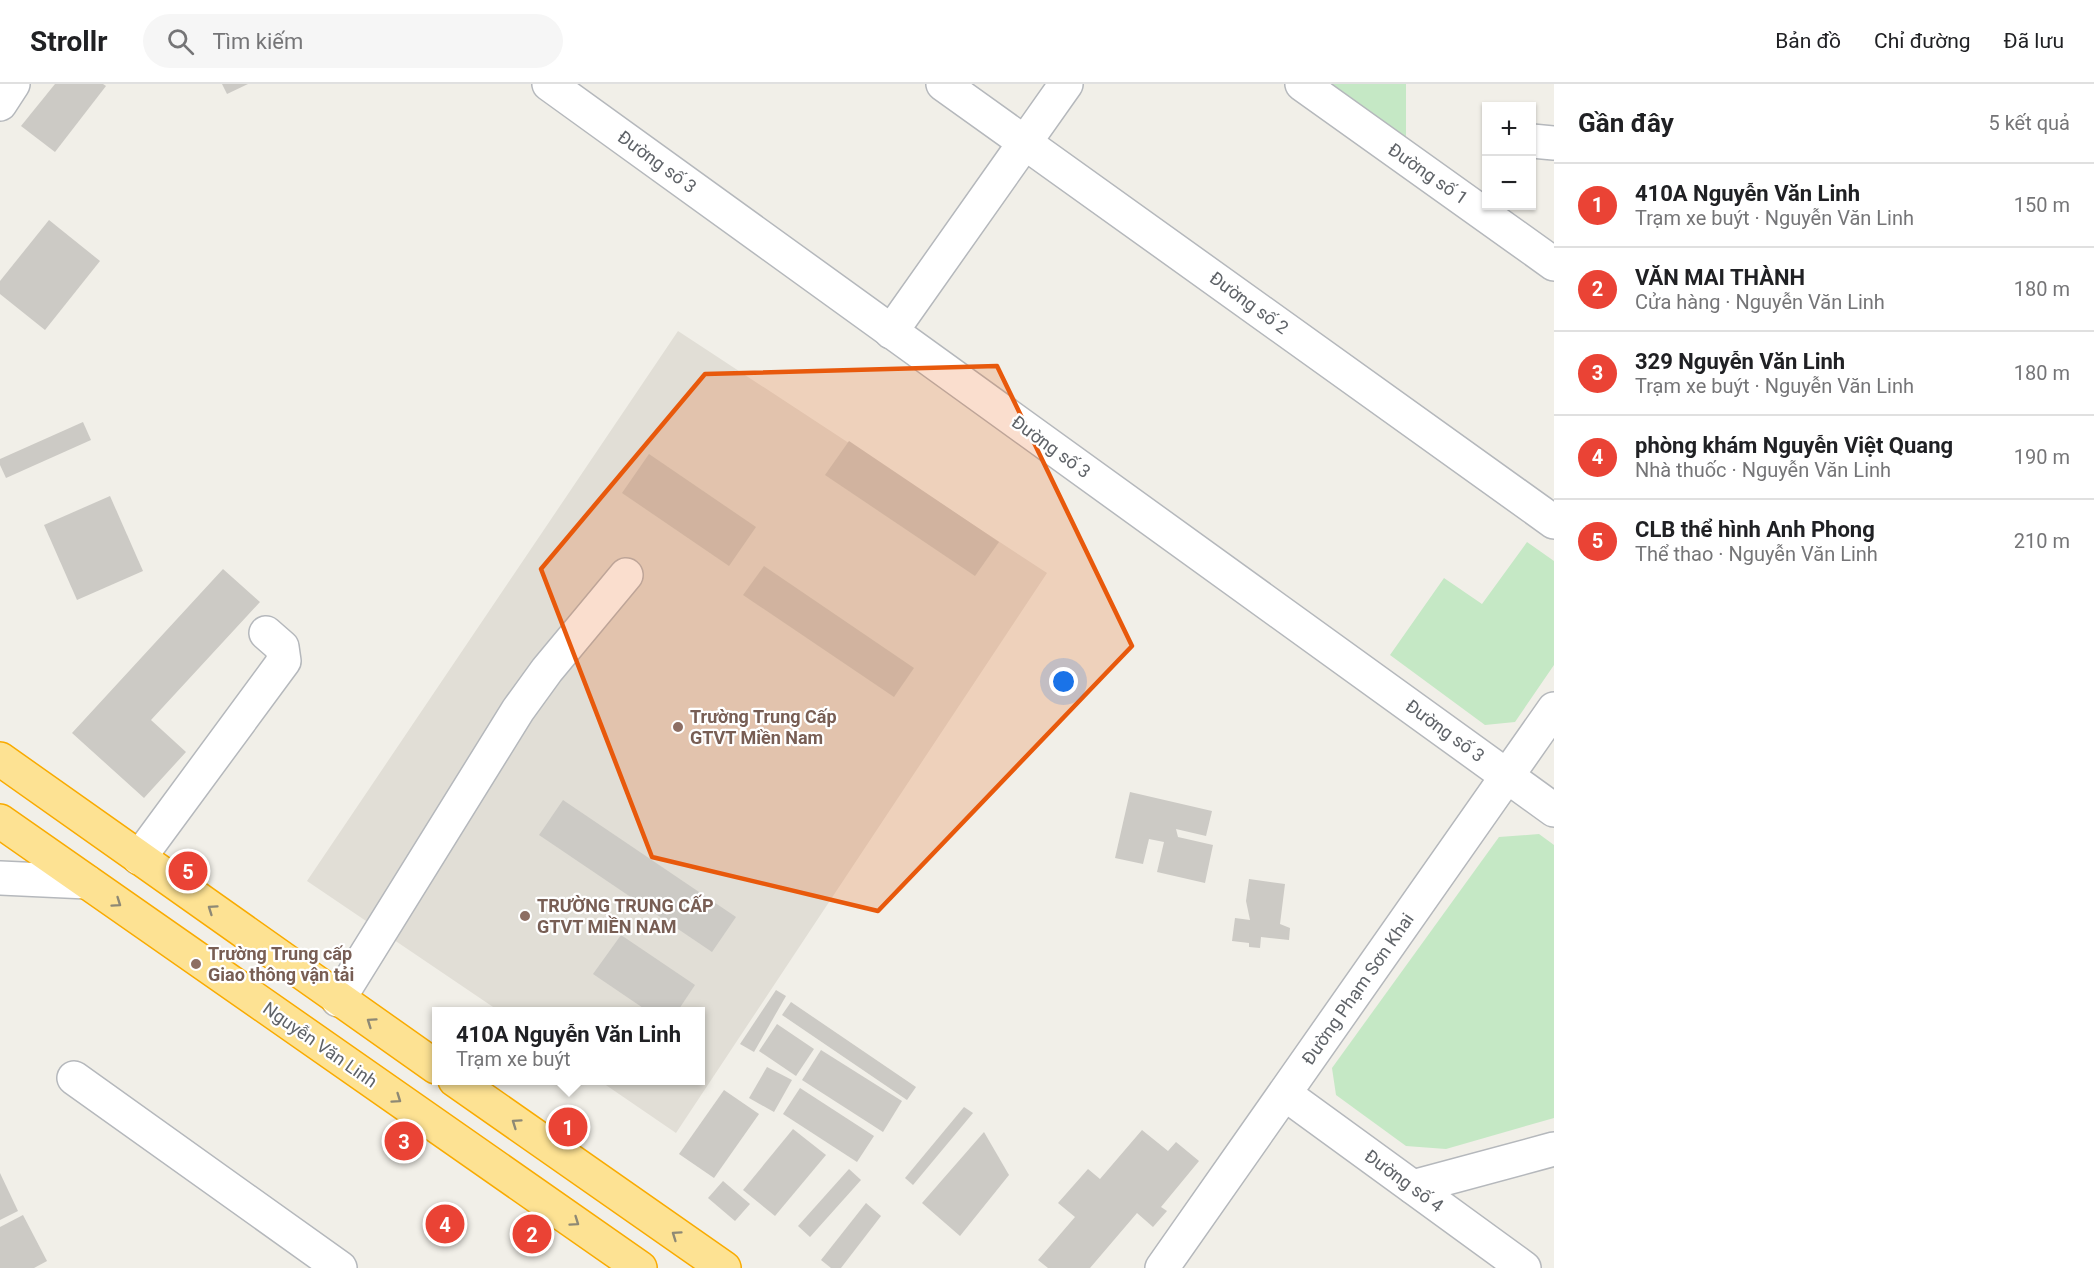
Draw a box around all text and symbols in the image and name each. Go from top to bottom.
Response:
search box [143,14,563,68]
text: Strollr [30,25,107,58]
icon: search [164,25,197,58]
text: Tìm kiếm [212,29,303,54]
text: Bản đồ [1775,29,1841,53]
text: Chỉ đường [1874,29,1971,53]
text: Đã lưu [2004,29,2064,53]
map controls [1482,102,1536,210]
button: + [1482,102,1536,156]
text: Gần đây [1578,108,1674,138]
text: 5 kết quả [1988,111,2070,135]
street label: Đường số 3 [614,126,701,197]
street label: Đường số 1 [1385,139,1472,209]
button: − [1482,156,1536,210]
text: 410A Nguyễn Văn Linh [1635,181,1860,206]
text: 1 [1592,193,1603,217]
text: 150 m [2014,193,2070,217]
text: Trạm xe buýt · Nguyễn Văn Linh [1635,206,1914,230]
text: VĂN MAI THÀNH [1635,265,1805,290]
street label: Đường số 2 [1206,267,1293,338]
text: 2 [1592,277,1603,301]
text: 180 m [2014,277,2070,301]
text: Cửa hàng · Nguyễn Văn Linh [1635,290,1885,314]
text: 329 Nguyễn Văn Linh [1635,349,1845,374]
text: 3 [1592,361,1603,385]
text: 180 m [2014,361,2070,385]
text: Trạm xe buýt · Nguyễn Văn Linh [1635,374,1914,398]
street label: Đường số 3 [1008,411,1095,482]
text: phòng khám Nguyễn Việt Quang [1635,433,1953,458]
text: 4 [1592,445,1603,469]
text: 190 m [2014,445,2070,469]
text: Nhà thuốc · Nguyễn Văn Linh [1635,458,1891,482]
text: CLB thể hình Anh Phong [1635,517,1875,542]
text: 5 [1592,529,1603,553]
text: 210 m [2014,529,2070,553]
text: Thể thao · Nguyễn Văn Linh [1635,542,1878,566]
your location [1049,667,1078,696]
street label: Đường số 3 [1402,695,1489,766]
place label: Trường Trung Cấp GTVT Miền Nam [690,706,837,748]
marker: Trường Trung Cấp GTVT Miền Nam [671,720,685,734]
pin: 5 [168,848,207,894]
place label: TRƯỜNG TRUNG CẤP GTVT MIỀN NAM [537,894,714,937]
one-way arrow [110,896,121,907]
one-way arrow [207,905,218,916]
marker: TRƯỜNG TRUNG CẤP GTVT MIỀN NAM [518,909,532,923]
street label: Đường Phạm Sơn Khai [1297,909,1418,1068]
place label: Trường Trung cấp Giao thông vận tải [208,943,354,985]
marker: Trường Trung cấp Giao thông vận tải [189,957,203,971]
street label: Nguyễn Văn Linh [259,997,381,1092]
popup [432,1007,705,1085]
one-way arrow [366,1018,377,1029]
text: 410A Nguyễn Văn Linh [456,1022,681,1047]
text: Trạm xe buýt [456,1047,571,1071]
one-way arrow [391,1092,402,1103]
pin: 1 [548,1104,588,1150]
pin: 3 [384,1118,424,1164]
one-way arrow [512,1119,523,1130]
street label: Đường số 4 [1361,1145,1448,1216]
pin: 4 [426,1202,464,1246]
pin: 2 [512,1212,552,1256]
one-way arrow [568,1215,579,1226]
one-way arrow [672,1231,683,1242]

